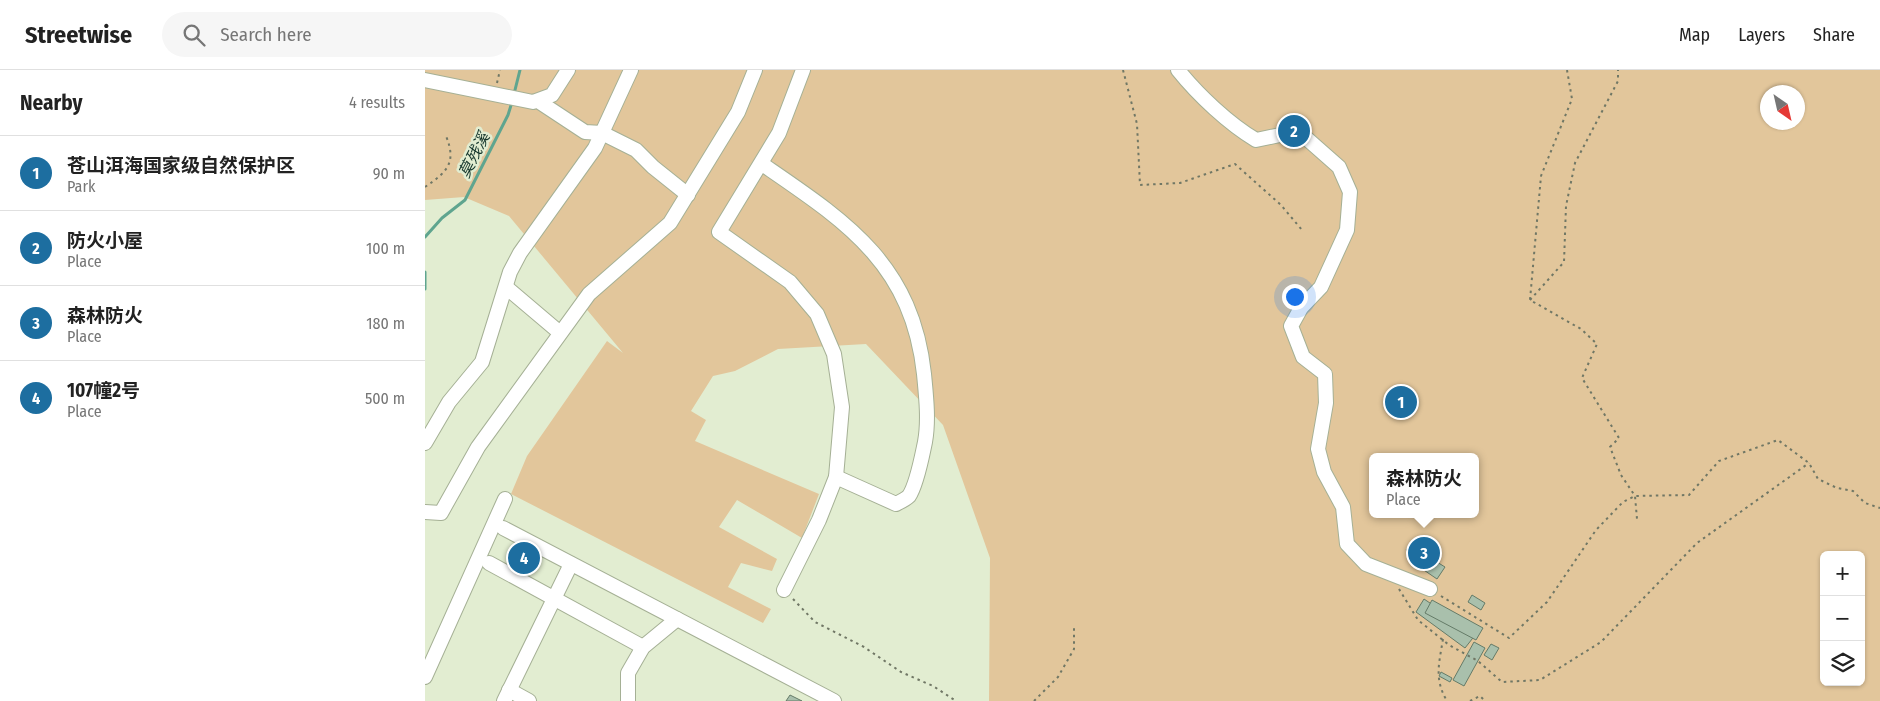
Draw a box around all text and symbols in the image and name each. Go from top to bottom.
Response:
search box [162,12,512,57]
text: Streetwise [25,21,132,49]
icon: search [180,21,208,49]
text: Search here [220,23,312,46]
text: Map [1679,24,1710,46]
text: Layers [1738,24,1785,46]
text: Share [1813,24,1855,46]
north arrow [1760,85,1805,130]
text: Nearby [20,90,82,116]
text: 4 results [349,93,405,112]
pin: 2 [1278,112,1310,150]
water label: 莫残溪 [455,128,494,181]
text: 苍山洱海国家级自然保护区 [67,154,295,177]
text: 1 [33,164,39,183]
text: 90 m [373,164,405,183]
text: Park [67,177,95,196]
text: 防火小屋 [67,229,143,252]
text: 2 [32,239,40,258]
text: 100 m [366,239,405,258]
text: Place [67,252,102,271]
your location [1282,284,1308,310]
text: 森林防火 [67,304,143,327]
text: 3 [32,314,40,333]
text: 180 m [366,314,405,333]
text: Place [67,327,102,346]
text: 107幢2号 [67,379,140,402]
pin: 1 [1385,383,1417,421]
text: 4 [32,389,40,408]
text: 500 m [365,389,405,408]
text: Place [67,402,102,421]
popup [1369,453,1479,518]
text: 森林防火 [1386,467,1462,490]
text: Place [1386,490,1421,509]
pin: 3 [1408,534,1440,572]
pin: 4 [508,539,540,577]
map controls [1820,551,1865,686]
button: + [1820,551,1865,596]
button: − [1820,596,1865,641]
button: layers [1820,641,1865,686]

